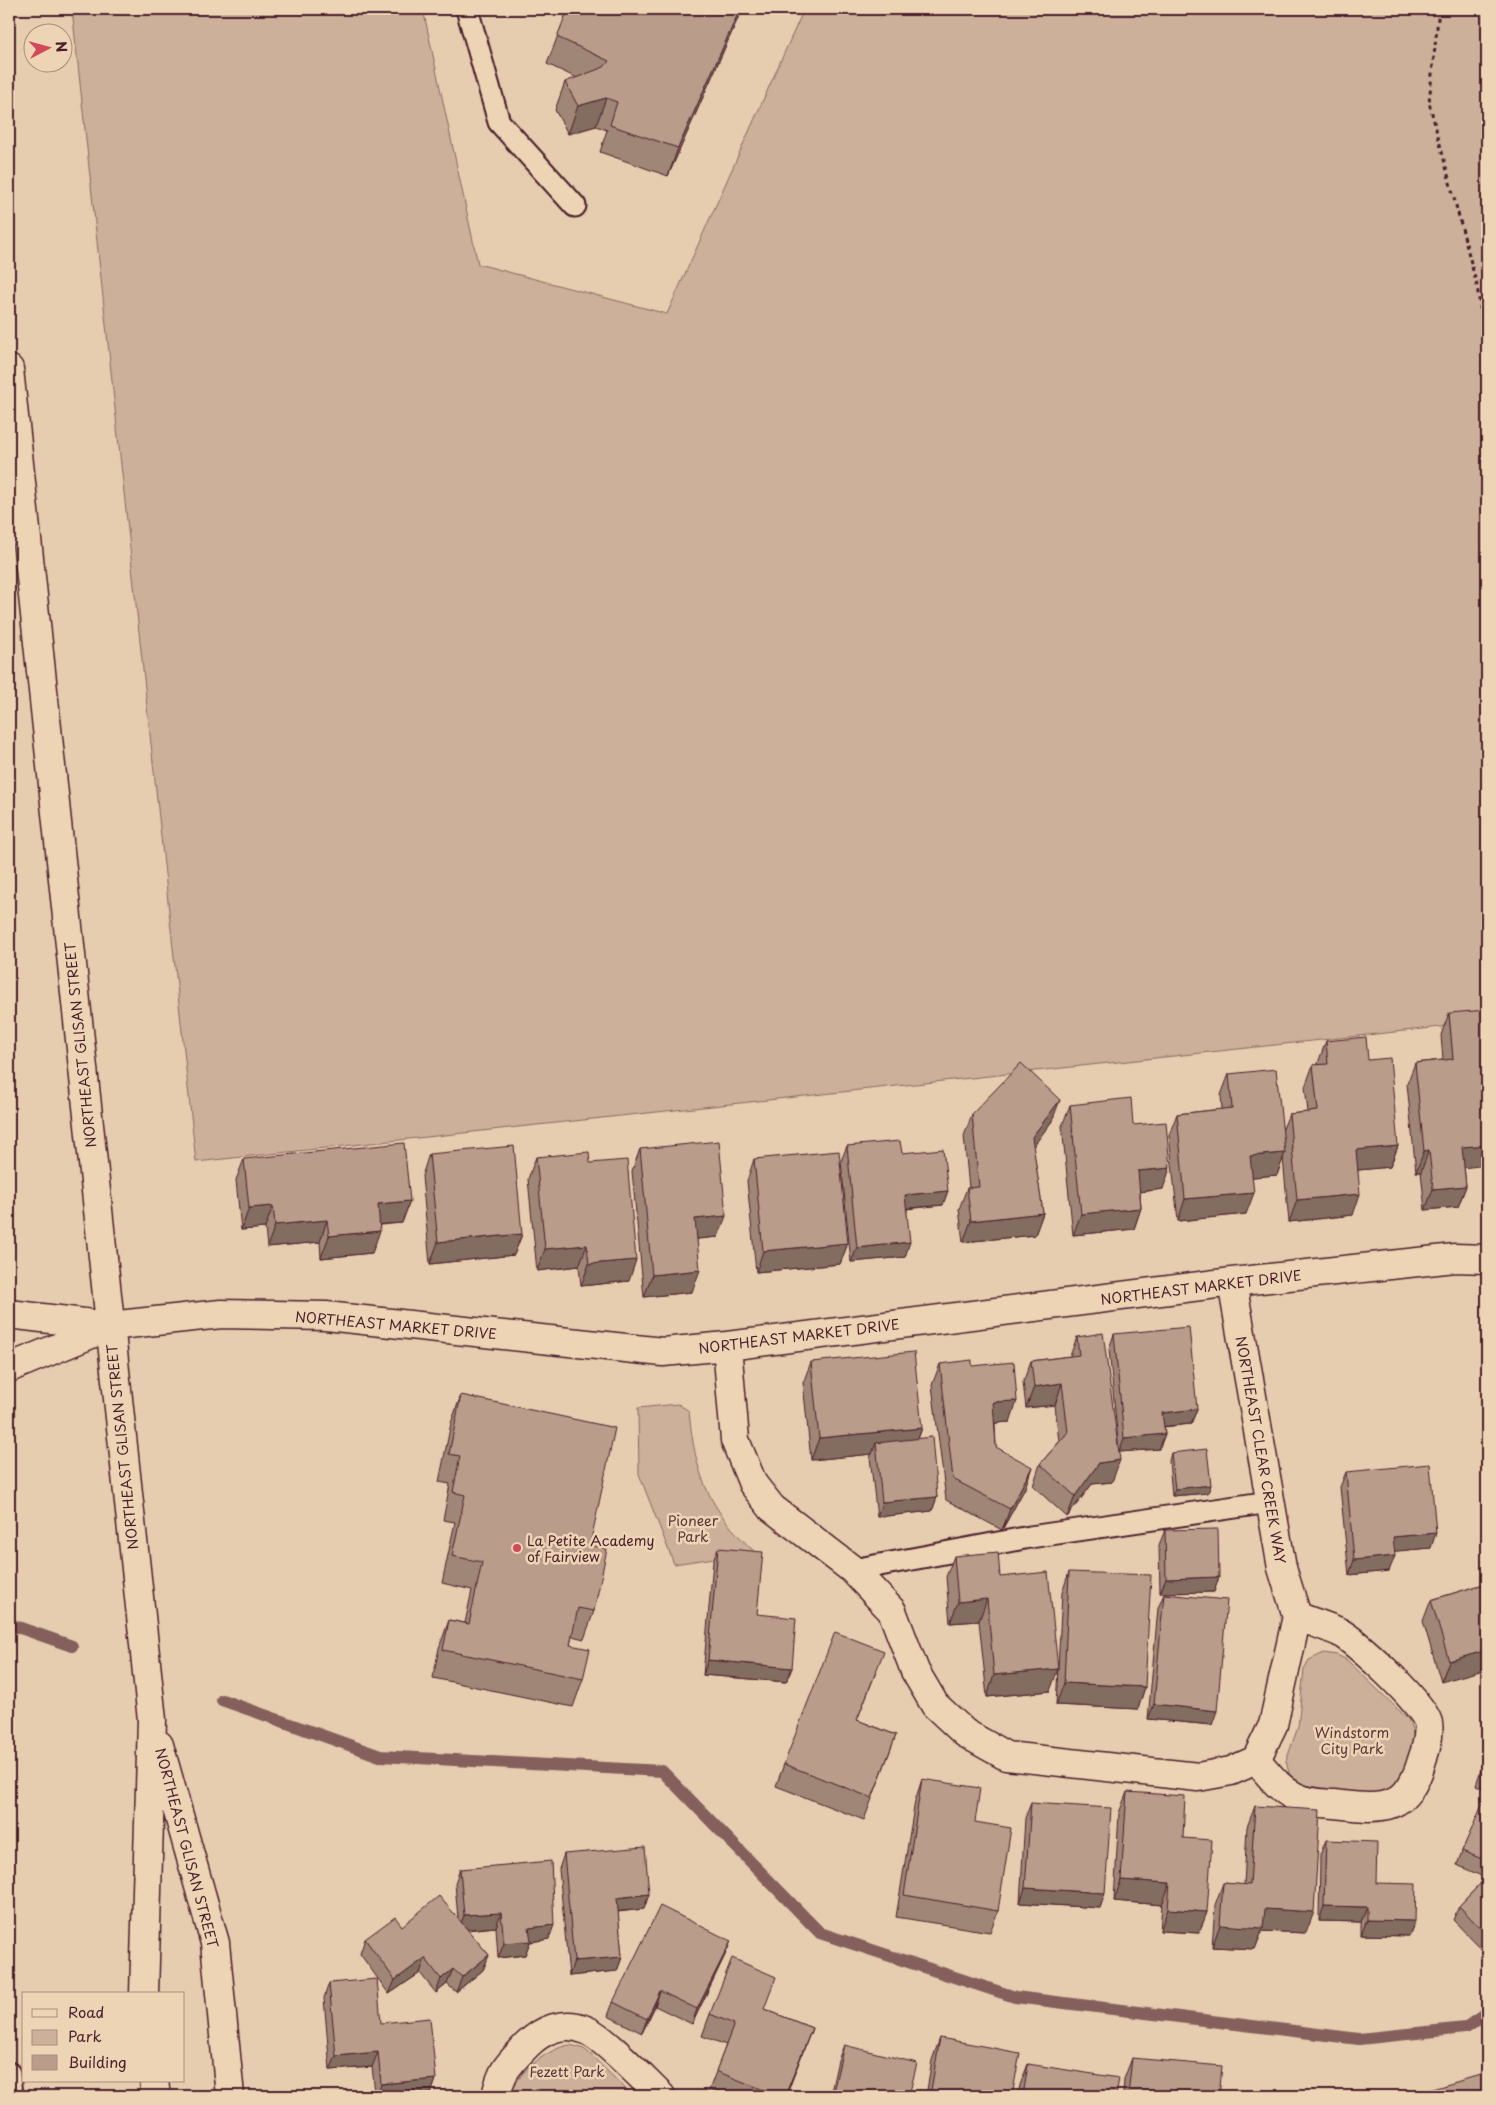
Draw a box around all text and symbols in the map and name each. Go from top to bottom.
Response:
north arrow [22,22,72,72]
text: N [50,40,72,53]
street label: NORTHEAST GLISAN STREET [59,941,101,1149]
street label: NORTHEAST MARKET DRIVE [1099,1264,1303,1310]
street label: NORTHEAST MARKET DRIVE [294,1306,498,1344]
street label: NORTHEAST MARKET DRIVE [697,1313,901,1359]
street label: NORTHEAST CLEAR CREEK WAY [1231,1334,1291,1566]
street label: NORTHEAST GLISAN STREET [101,1343,143,1551]
park label: Pioneer Park [668,1510,719,1547]
place label: La Petite Academy of Fairview [527,1530,655,1567]
marker: La Petite Academy of Fairview [511,1542,523,1554]
park label: Windstorm City Park [1315,1722,1389,1759]
street label: NORTHEAST GLISAN STREET [150,1746,224,1951]
legend [22,1992,185,2082]
text: Road [68,2000,104,2023]
text: Park [68,2024,102,2047]
text: Building [68,2050,127,2073]
park label: Fezett Park [529,2061,605,2082]

